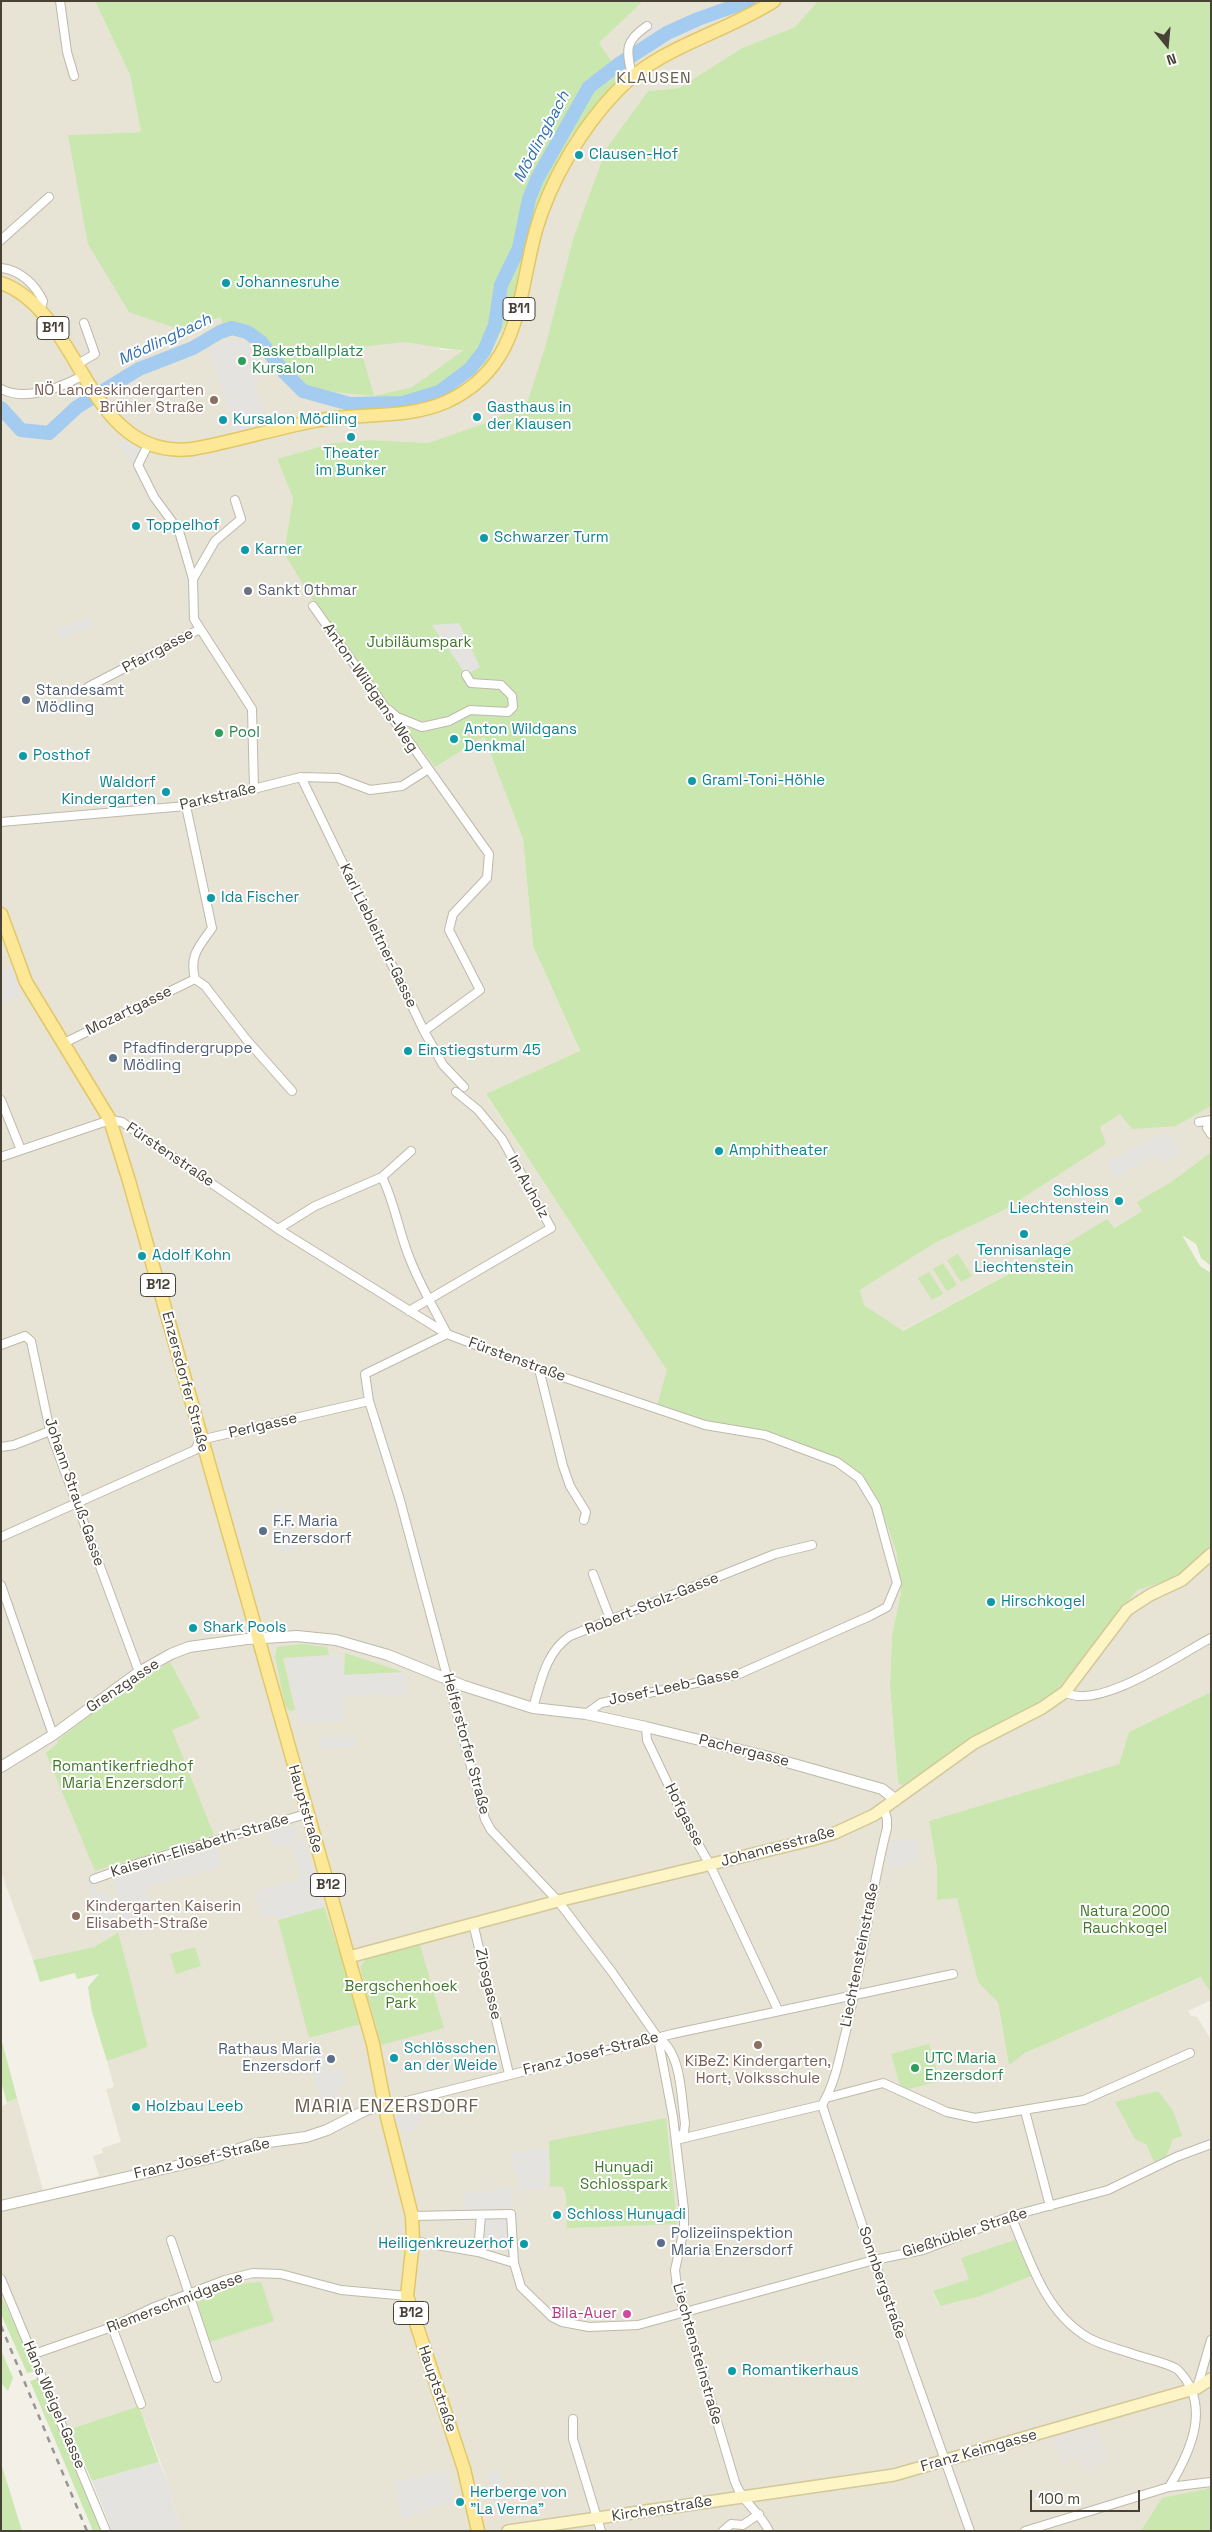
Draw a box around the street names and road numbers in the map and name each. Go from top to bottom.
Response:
road number: B11 [503,298,535,320]
road number: B11 [37,316,69,339]
street label: Anton-Wildgans-Weg [319,620,421,756]
street label: Pfarrgasse [119,625,197,677]
street label: Parkstraße [178,779,258,815]
street label: Karl Liebleitner-Gasse [335,861,421,1011]
street label: Mozartgasse [83,982,175,1040]
street label: Fürstenstraße [123,1119,217,1191]
street label: Im Auholz [503,1152,553,1222]
road number: B12 [140,1274,176,1296]
street label: Enzersdorfer Straße [158,1310,212,1454]
street label: Fürstenstraße [466,1334,568,1386]
street label: Perlgasse [227,1409,299,1443]
street label: Johann Strauß-Gasse [40,1415,108,1569]
street label: Robert-Stolz-Gasse [583,1569,721,1639]
street label: Grenzgasse [83,1655,163,1717]
street label: Josef-Leeb-Gasse [607,1664,741,1710]
street label: Helferstorfer Straße [438,1671,494,1817]
street label: Pachergasse [697,1731,791,1771]
street label: Hauptstraße [284,1763,326,1855]
street label: Hofgasse [661,1781,707,1849]
street label: Kaiserin-Elisabeth-Straße [109,1810,291,1882]
street label: Johannesstraße [719,1823,837,1871]
road number: B12 [310,1874,346,1896]
street label: Liechtensteinstraße [837,1881,883,2029]
street label: Zipsgasse [471,1947,505,2021]
street label: Franz Josef-Straße [521,2028,661,2080]
street label: Franz Josef-Straße [132,2135,272,2183]
street label: Gießhübler Straße [900,2204,1030,2262]
street label: Sonnbergstraße [854,2225,910,2341]
street label: Riemerschmidgasse [104,2269,246,2337]
street label: Liechtensteinstraße [668,2281,726,2427]
road number: B12 [394,2302,428,2324]
street label: Hans Weigel-Gasse [19,2338,89,2472]
street label: Hauptstraße [414,2343,460,2435]
street label: Franz Keimgasse [919,2426,1039,2476]
street label: Kirchenstraße [611,2492,713,2526]

